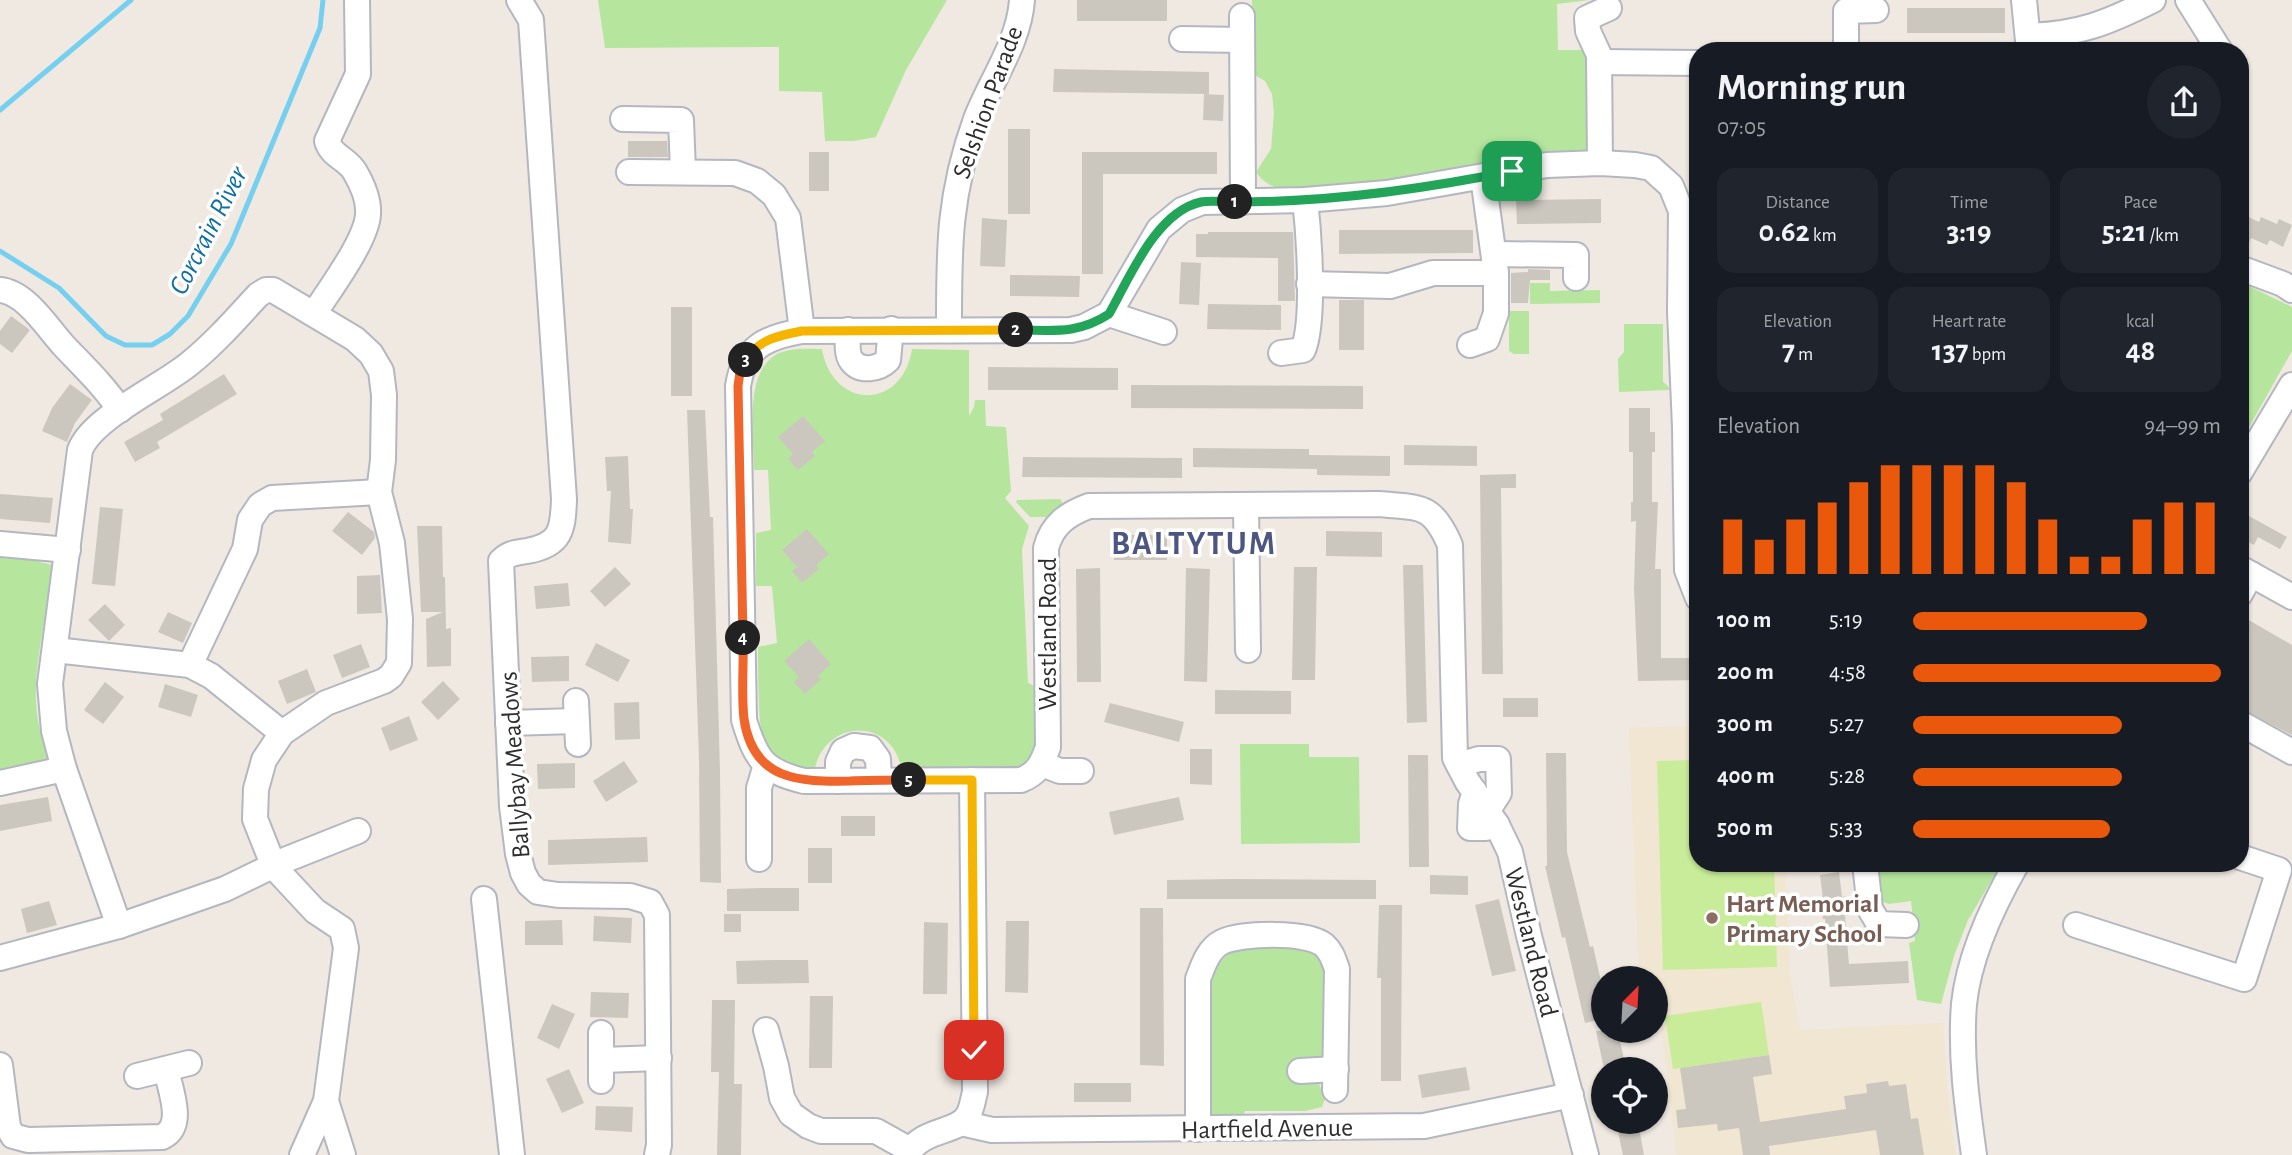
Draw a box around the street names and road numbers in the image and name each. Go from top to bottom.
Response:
street label: Selshion Parade [948,23,1028,182]
street label: Westland Road [1035,557,1061,711]
street label: Ballybay Meadows [495,671,534,859]
street label: Westland Road [1500,865,1562,1020]
street label: Hartfield Avenue [1181,1114,1353,1143]

